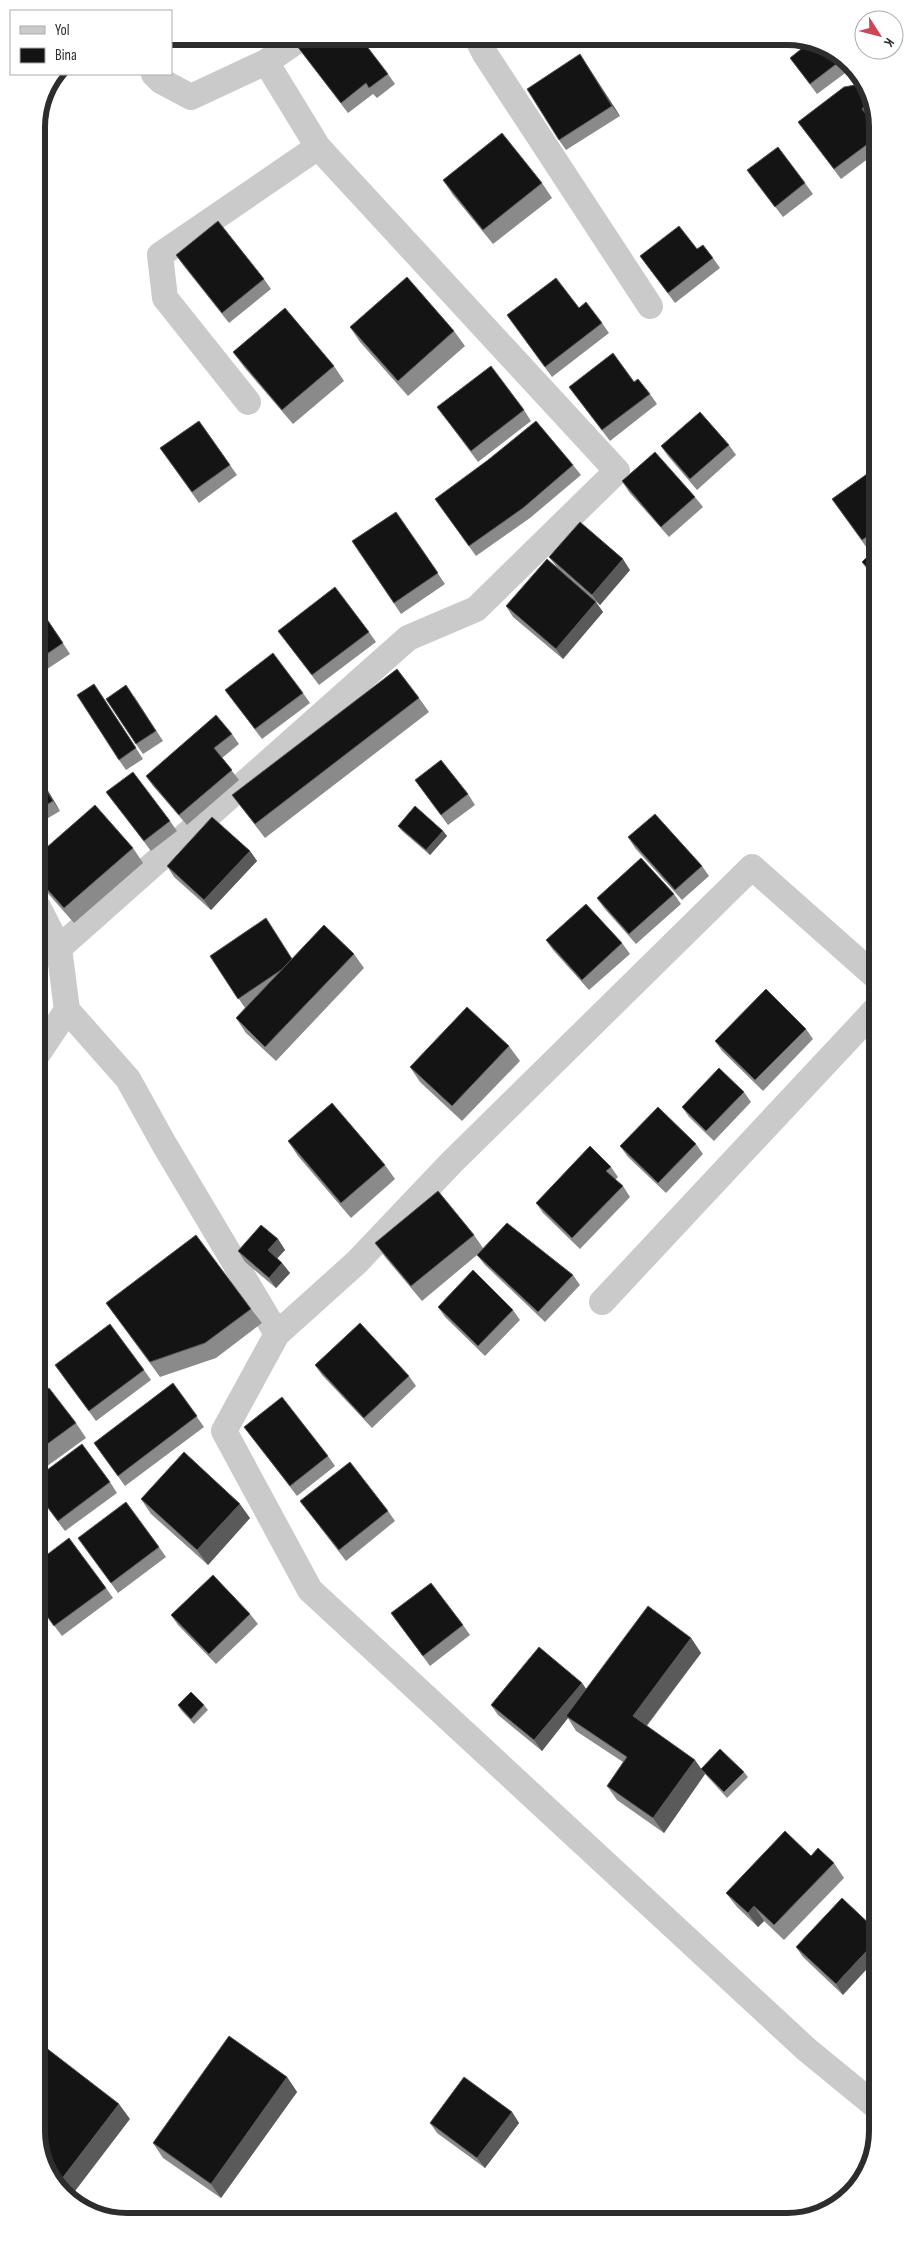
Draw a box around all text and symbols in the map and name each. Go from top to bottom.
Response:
legend [10,10,172,75]
north arrow [854,10,904,60]
text: Yol [55,21,70,40]
text: K [880,35,898,50]
text: Bina [55,46,77,65]

